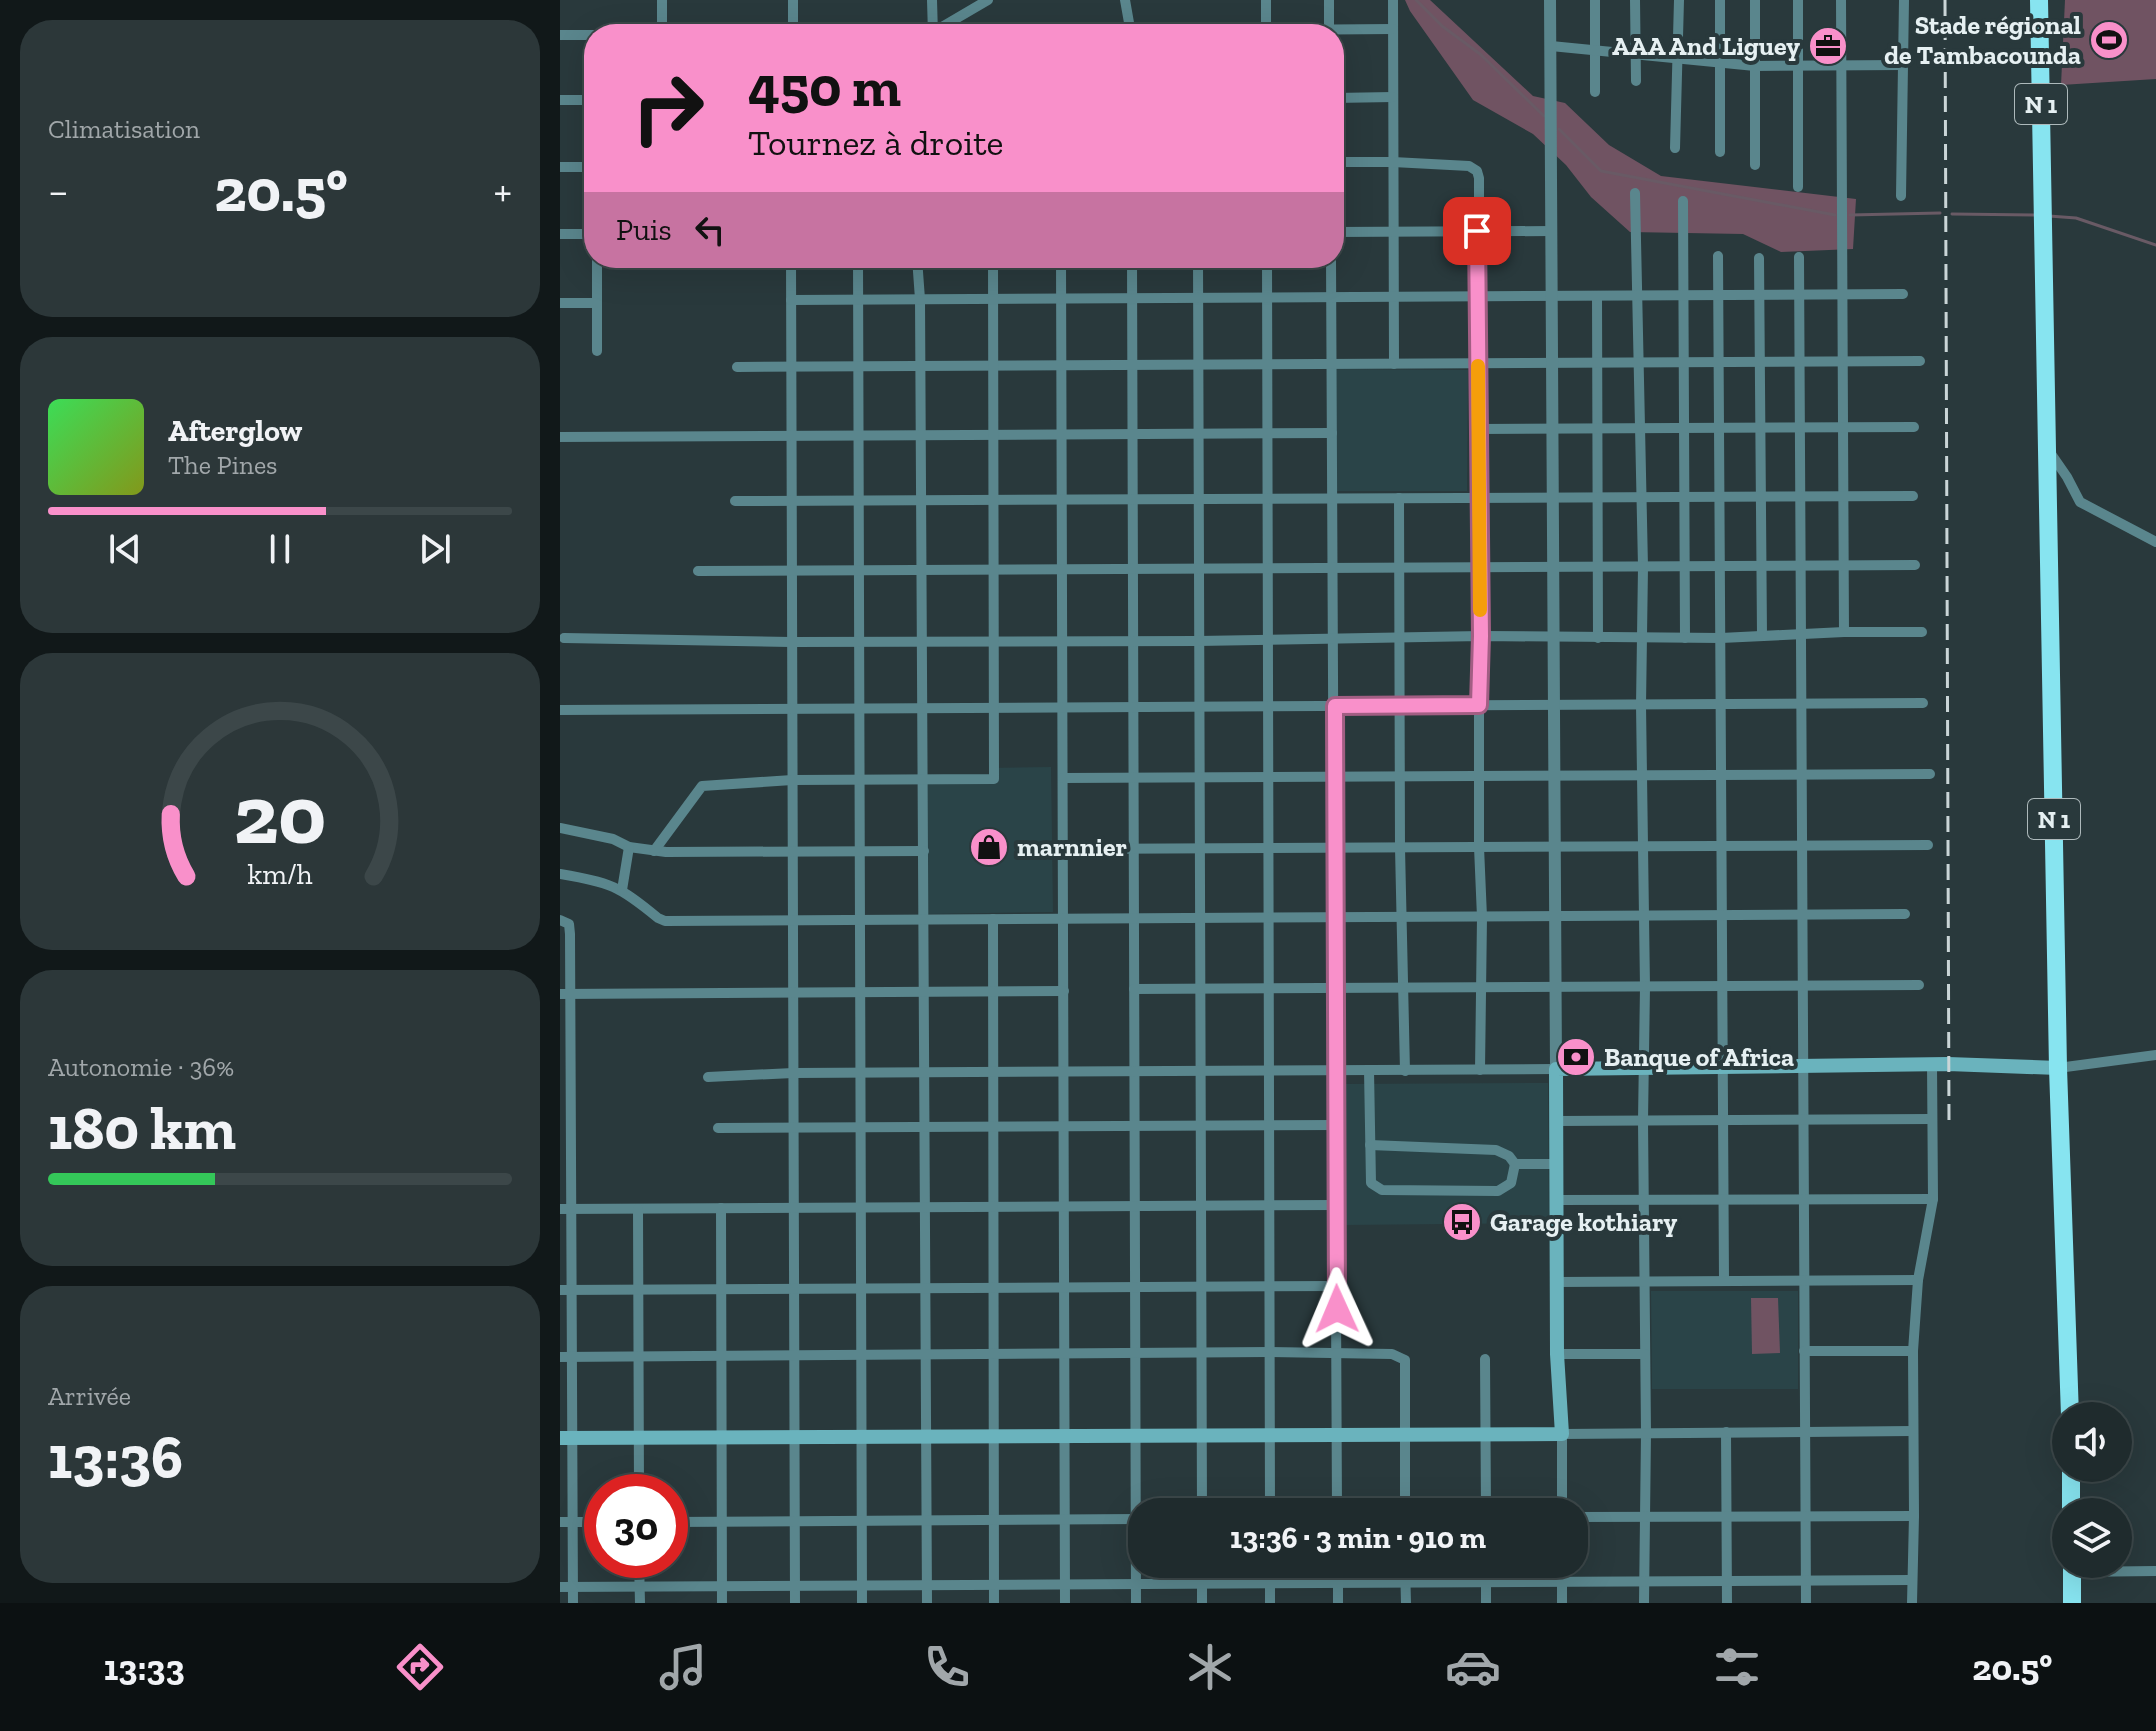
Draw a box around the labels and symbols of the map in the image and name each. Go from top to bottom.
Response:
place label: Stade régional de Tambacounda [1884,9,2081,71]
sports icon: Stade régional de Tambacounda [2088,19,2130,61]
office icon: AAA And Liguey [1807,25,1849,67]
place label: AAA And Liguey [1612,30,1800,62]
road number: N 1 [2015,84,2067,124]
pin [1443,197,1511,265]
road number: N 1 [2028,799,2080,839]
shop icon: marnnier [968,826,1010,868]
place label: marnnier [1017,831,1127,863]
bank icon: Banque of Africa [1555,1036,1597,1078]
place label: Banque of Africa [1604,1041,1794,1073]
bus stop icon: Garage kothiary [1441,1201,1483,1243]
place label: Garage kothiary [1490,1206,1677,1238]
position arrow [1295,1267,1379,1351]
speed limit sign: 30 [584,1474,688,1578]

